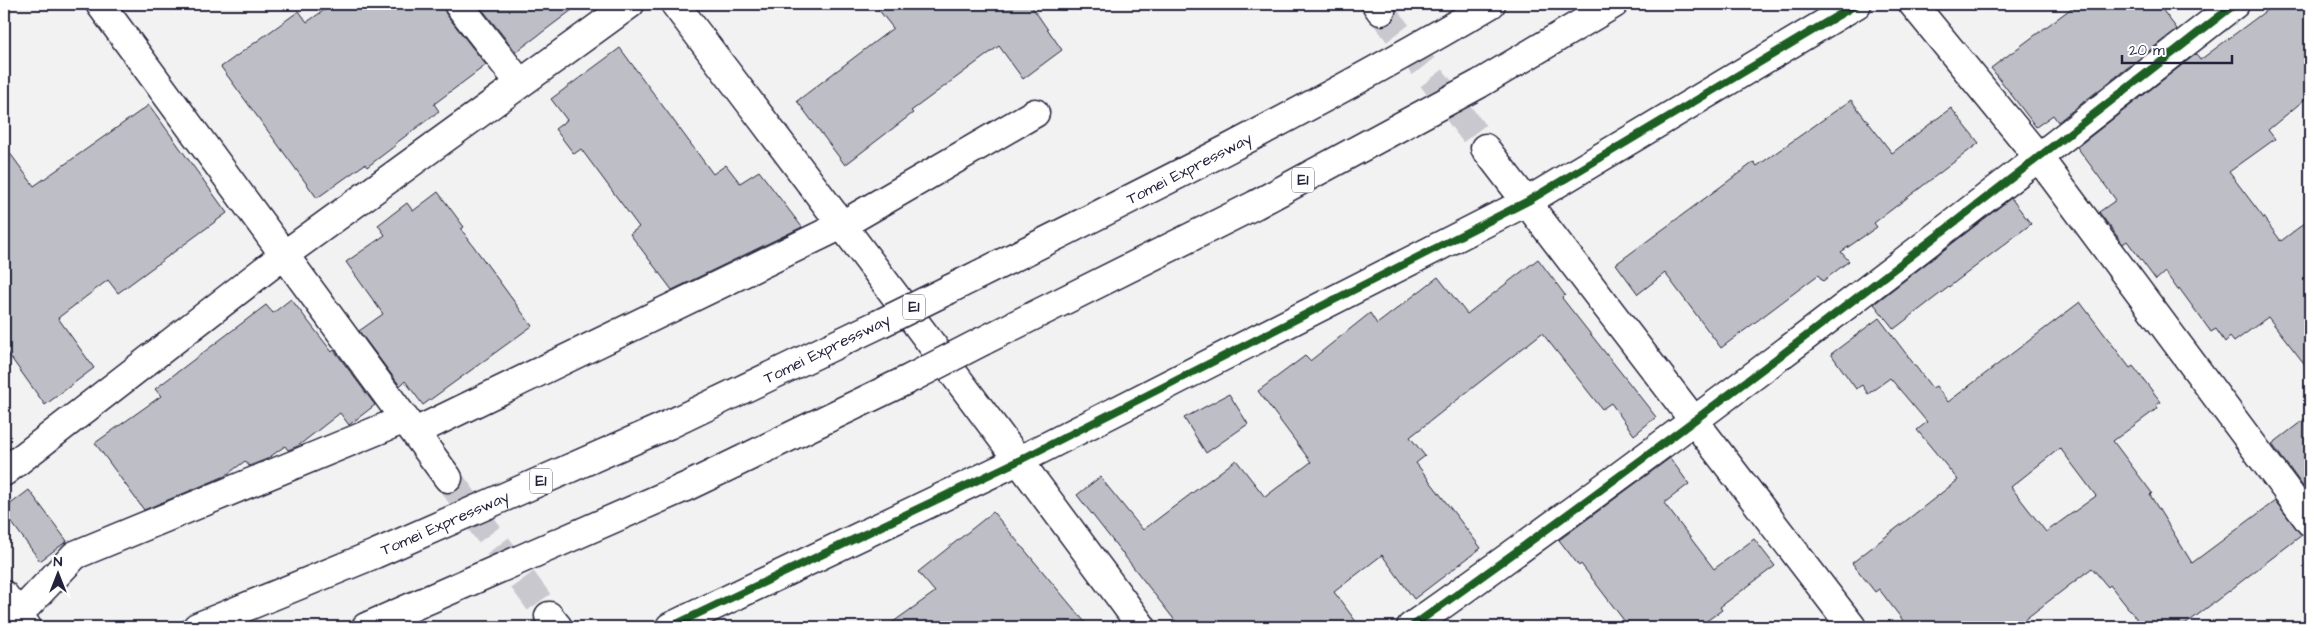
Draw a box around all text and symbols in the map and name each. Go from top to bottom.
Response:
scale bar [2122,32,2232,64]
text: 20 m [2129,40,2165,61]
street label: Tomei Expressway [1123,127,1256,210]
road number: E1 [1292,168,1314,192]
road number: E1 [903,294,925,320]
street label: Tomei Expressway [760,309,895,390]
road number: E1 [530,468,552,494]
street label: Tomei Expressway [377,485,513,561]
north arrow [32,548,82,598]
text: N [54,552,63,572]

